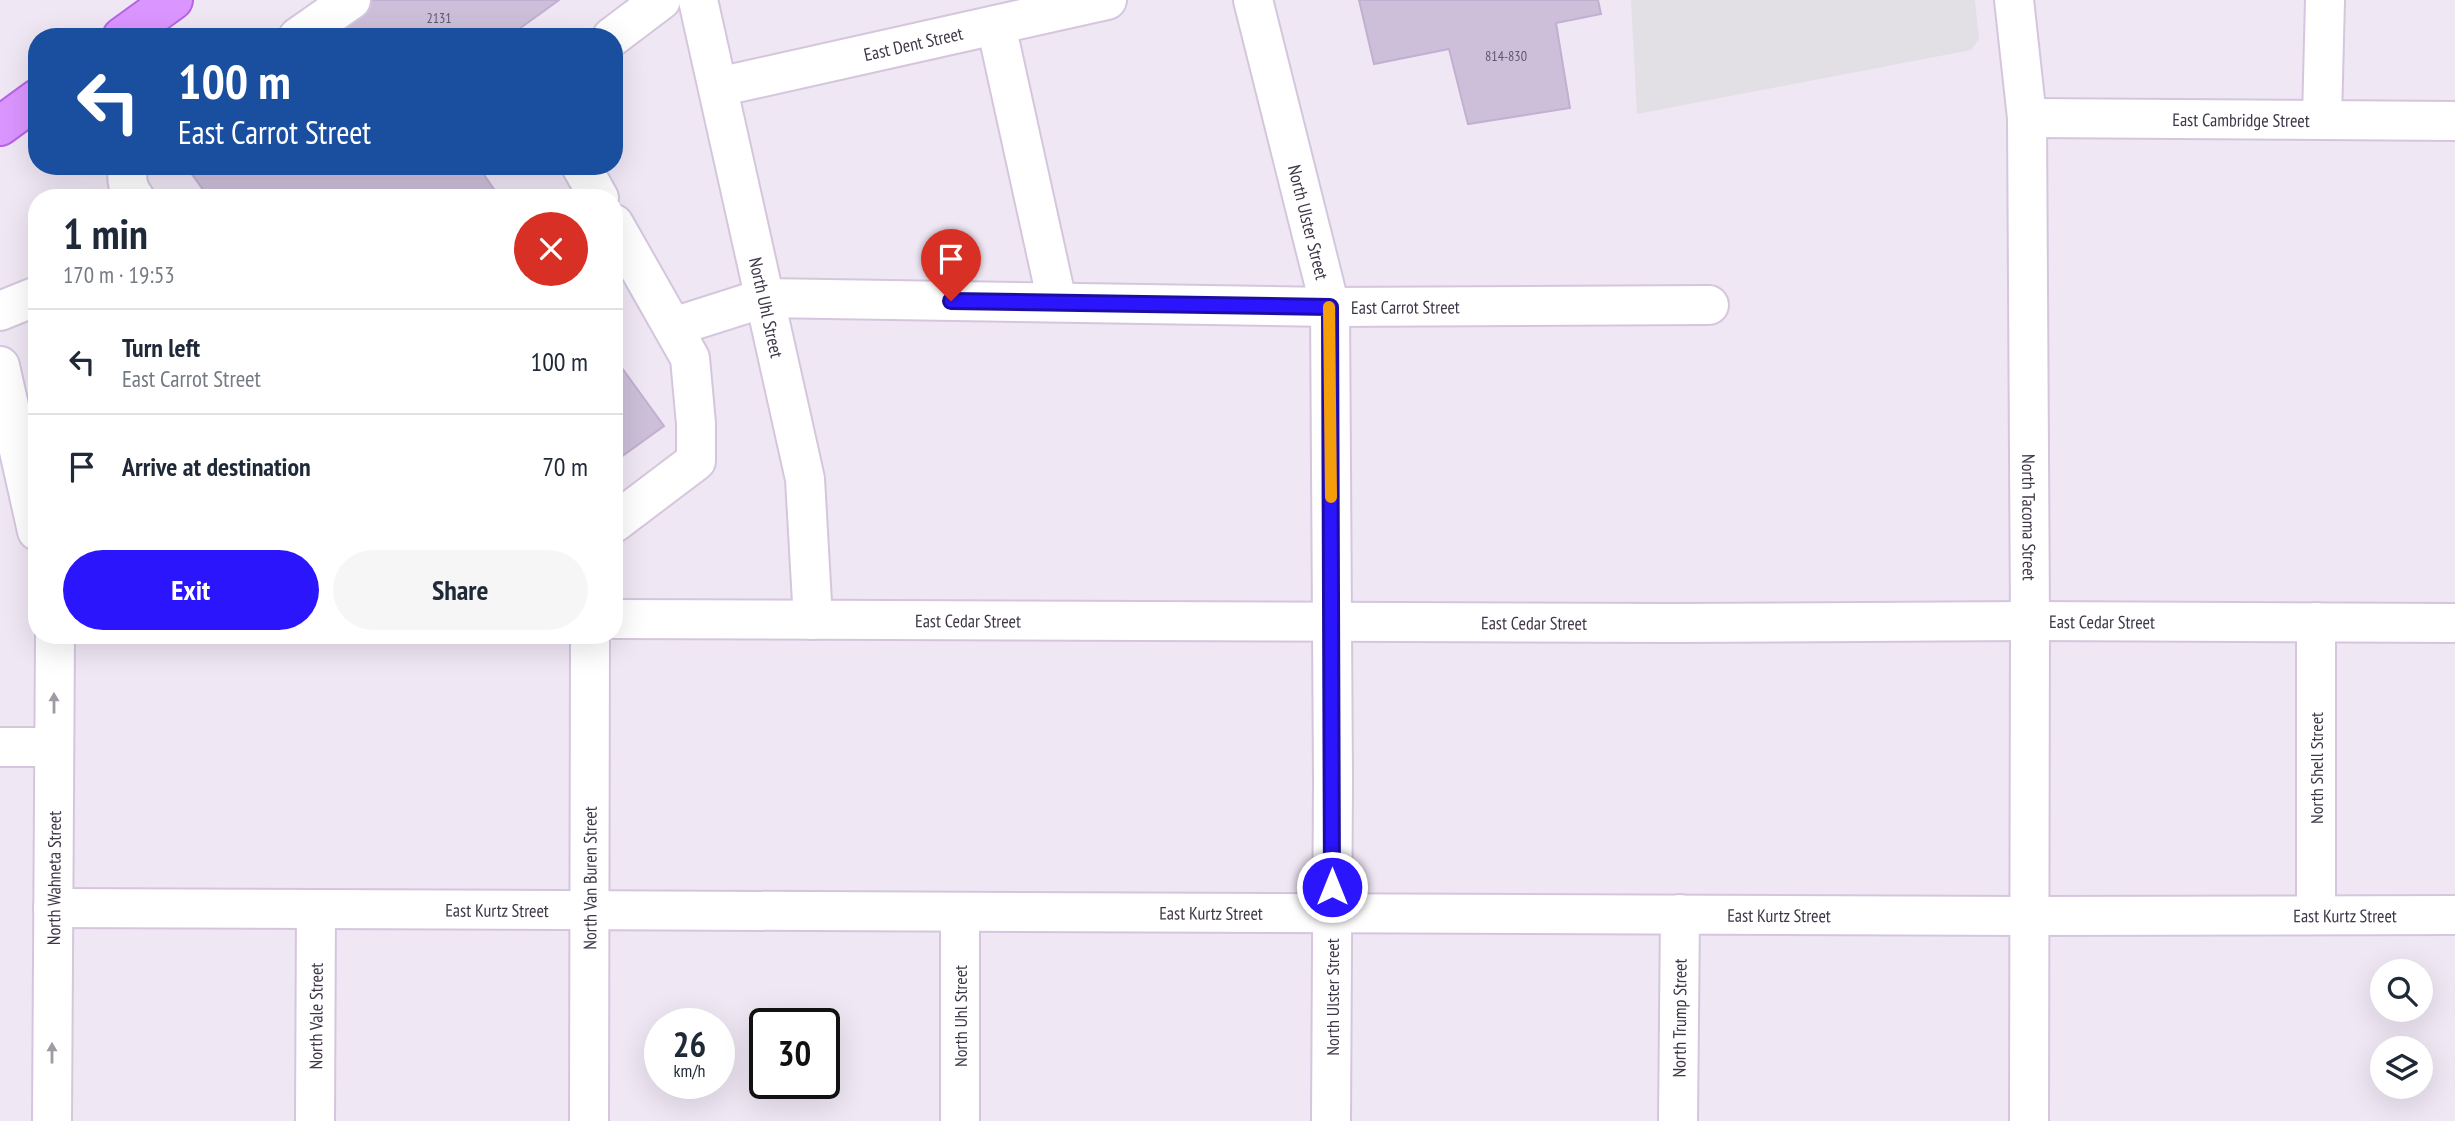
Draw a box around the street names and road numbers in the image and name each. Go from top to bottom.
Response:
street label: East Dent Street [862,21,965,66]
street label: East Cambridge Street [2172,108,2310,131]
street label: North Ulster Street [1283,162,1334,282]
street label: North Uhl Street [744,255,789,360]
street label: East Carrot Street [1351,295,1460,318]
street label: North Tacoma Street [2018,454,2041,581]
street label: East Cedar Street [915,609,1021,632]
street label: East Cedar Street [2049,610,2155,633]
street label: East Cedar Street [1481,611,1587,634]
street label: North Shell Street [2305,712,2328,824]
street label: North Van Buren Street [578,806,601,950]
street label: North Wahneta Street [42,811,65,945]
street label: East Kurtz Street [445,898,549,922]
street label: East Kurtz Street [1159,901,1263,924]
street label: East Kurtz Street [1727,903,1831,927]
street label: East Kurtz Street [2293,904,2397,927]
street label: North Ulster Street [1321,938,1344,1056]
street label: North Trump Street [1667,958,1691,1078]
street label: North Vale Street [304,963,327,1069]
street label: North Uhl Street [949,965,972,1067]

